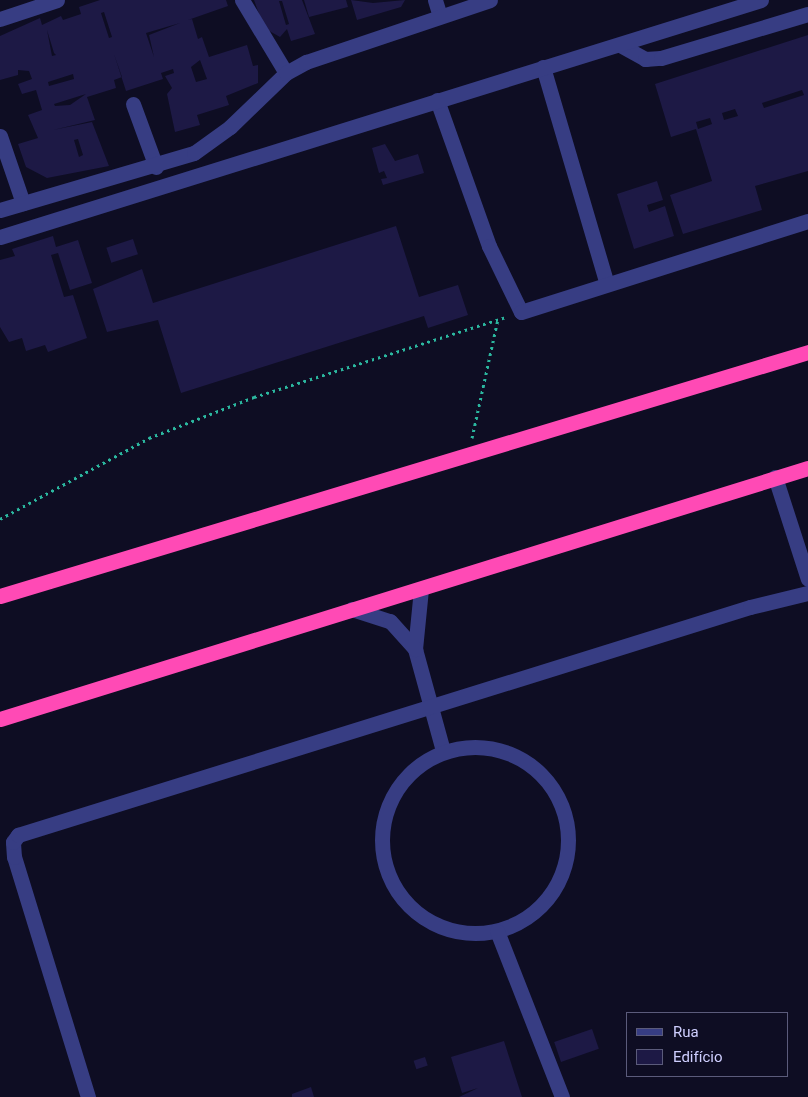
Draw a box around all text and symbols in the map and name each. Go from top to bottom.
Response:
legend [626,1012,788,1077]
text: Rua [673,1023,699,1041]
text: Edifício [673,1048,722,1066]

